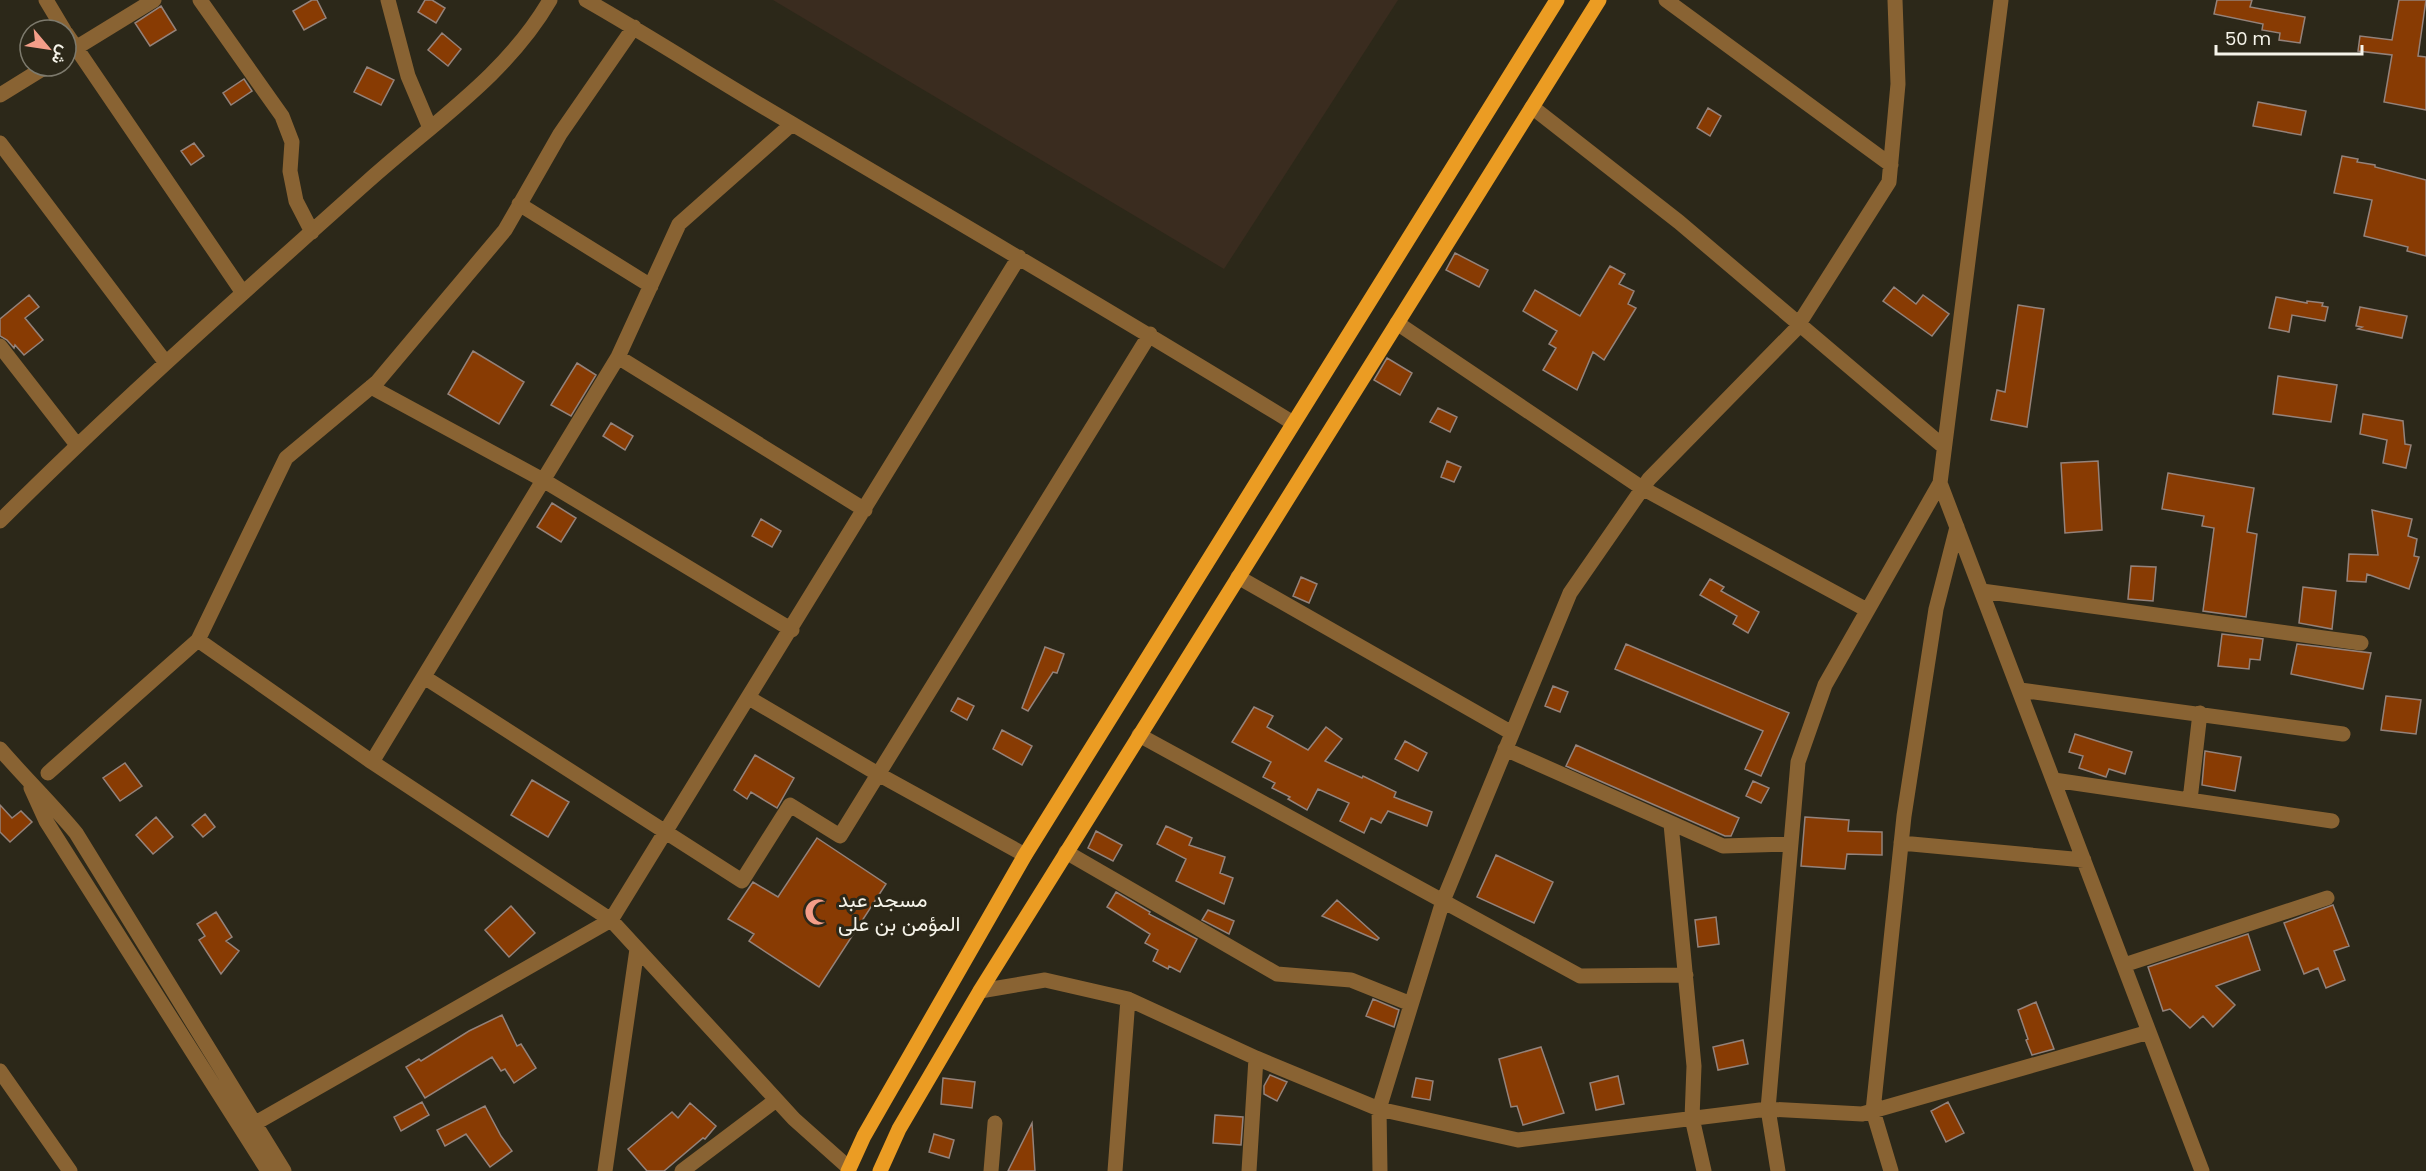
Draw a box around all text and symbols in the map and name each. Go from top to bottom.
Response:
north arrow [18,18,78,78]
scale bar [2216,18,2362,56]
text: 50 m [2225,26,2271,51]
text: ش [46,41,75,69]
place label: مسجد عبد المؤمن بن على [838,885,960,938]
mosque icon: مسجد عبد المؤمن بن على [803,897,833,927]

